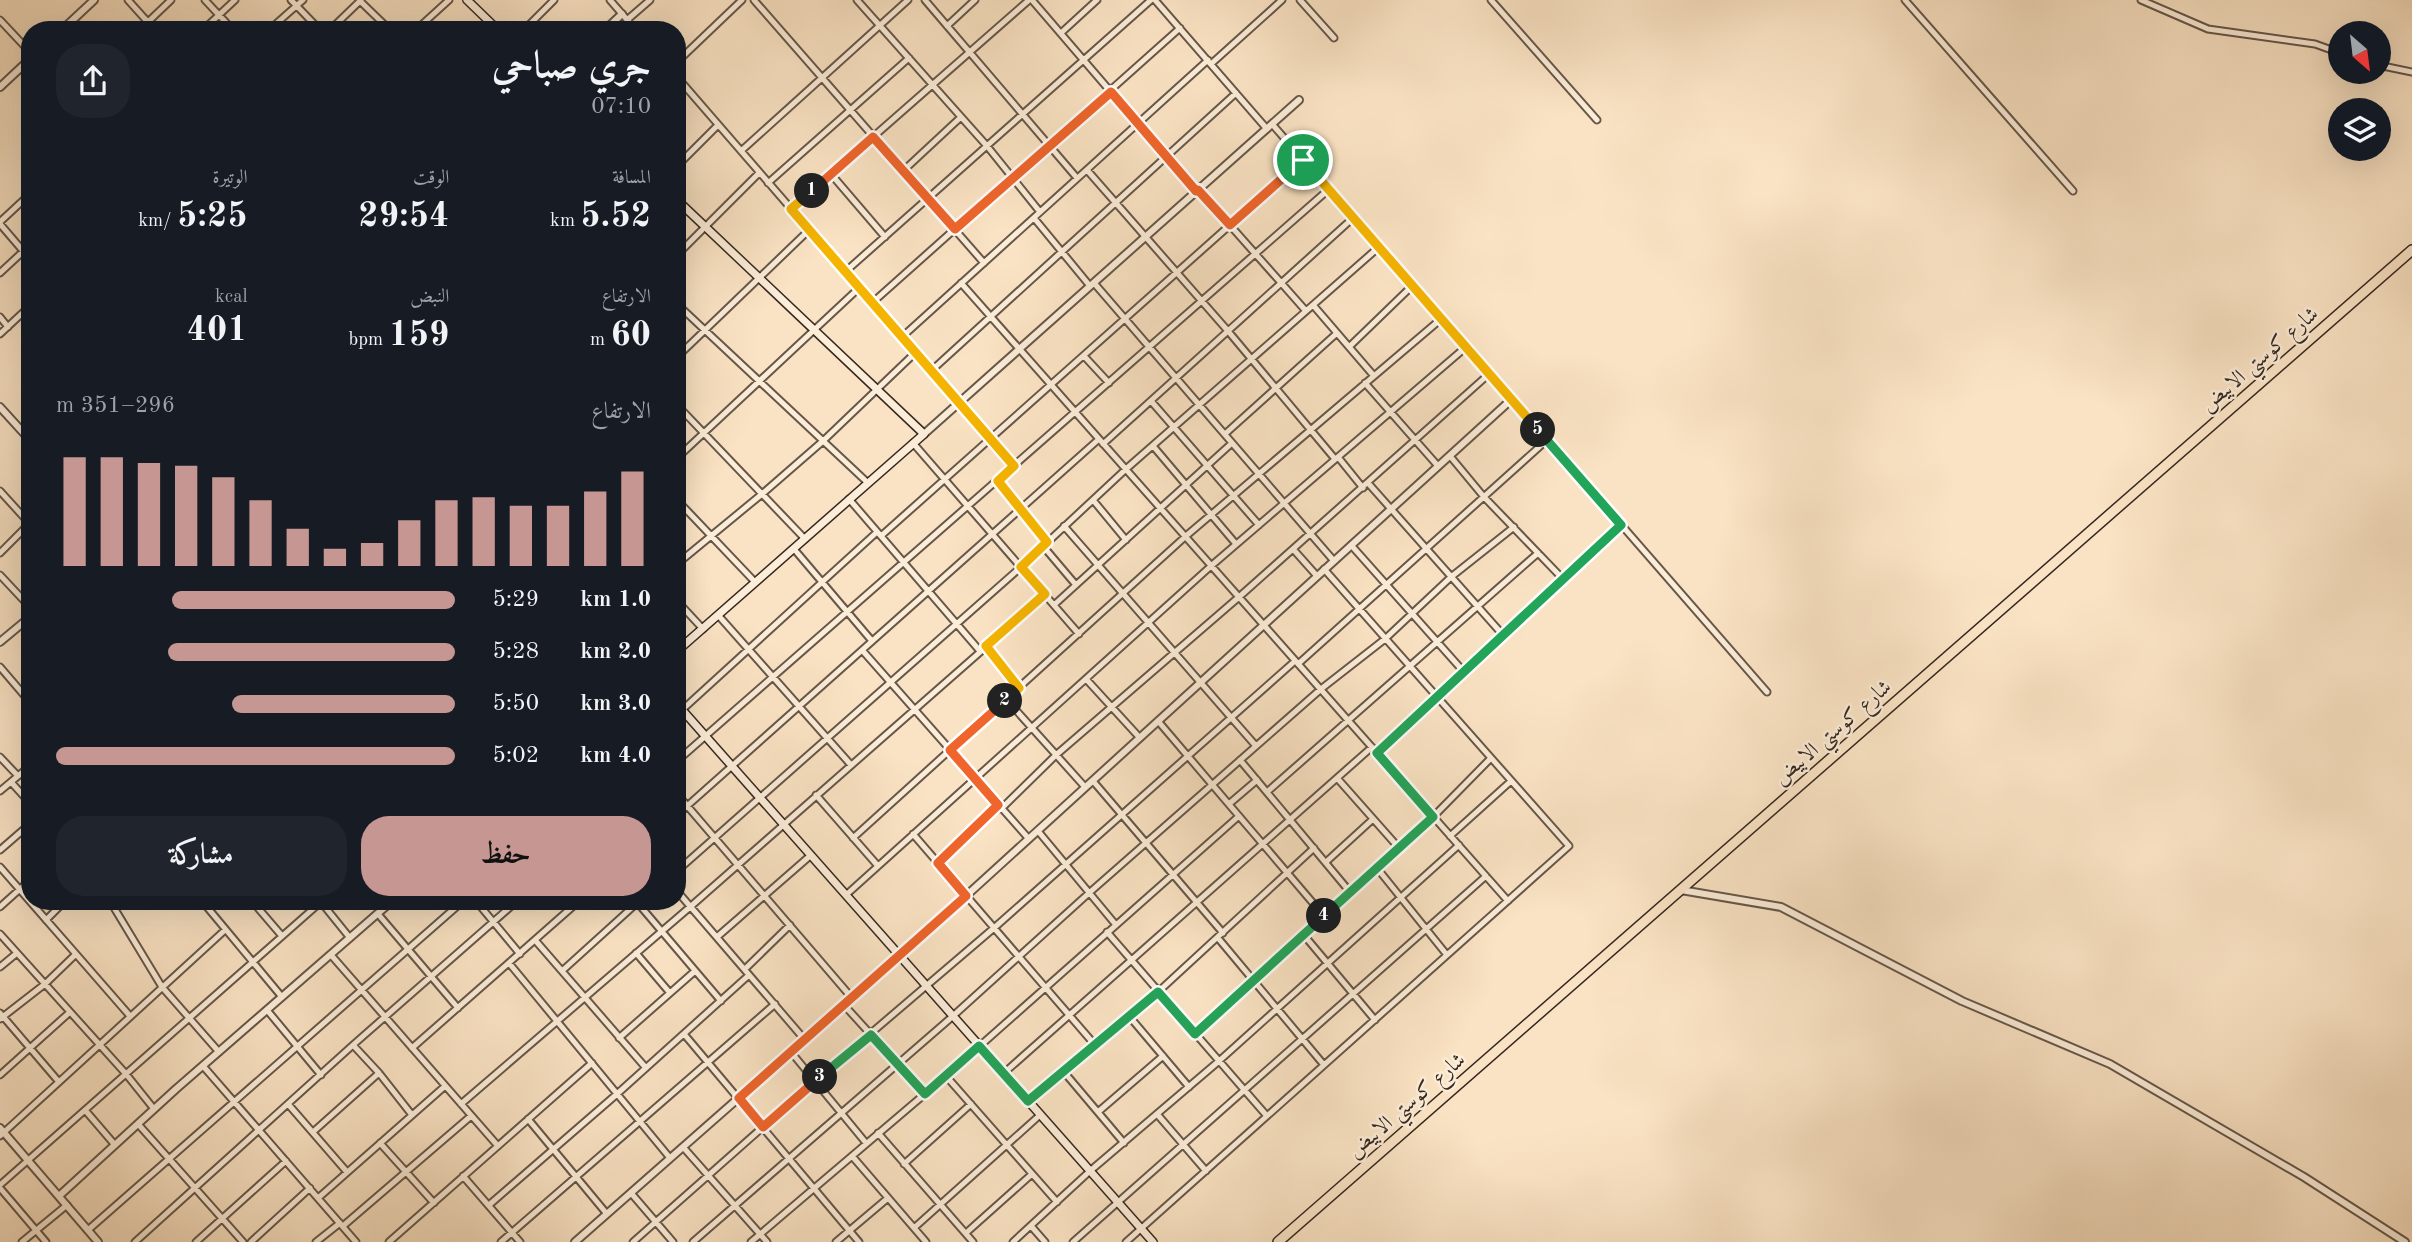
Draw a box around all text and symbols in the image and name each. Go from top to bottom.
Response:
north arrow [2328,21,2390,84]
map controls [2328,21,2391,161]
button: share [56,44,130,118]
text: جري صباحي [492,48,651,86]
text: 07:10 [591,95,651,118]
button: layers [2328,98,2391,161]
pin [1273,130,1333,190]
icon: arrive [1284,141,1322,179]
text: الوتيرة [213,169,248,188]
text: الوقت [413,169,449,188]
text: المسافة [612,169,651,188]
pin: 1 [794,174,830,208]
text: 1 [806,181,817,200]
text: 5:25 [177,199,248,234]
text: 29:54 [358,199,449,234]
text: 5.52 [580,199,651,234]
text: /km [138,212,177,231]
text: km [550,212,580,231]
text: kcal [215,288,248,307]
text: النبض [410,288,449,307]
text: الارتفاع [602,288,651,307]
street label: شارع كوستي الابيض [2197,304,2328,423]
text: 401 [187,313,248,348]
text: 159 [388,318,449,353]
text: 60 [610,318,651,353]
text: bpm [348,331,388,350]
text: m [590,331,610,350]
text: 296–351 m [56,394,175,417]
text: الارتفاع [591,400,651,423]
pin: 5 [1520,412,1556,448]
text: 5 [1532,420,1543,439]
text: 5:29 [493,588,539,611]
text: 1.0 km [580,588,651,611]
text: 5:28 [493,640,539,663]
text: 2.0 km [580,640,651,663]
street label: شارع كوستي الابيض [1770,677,1901,796]
pin: 2 [988,684,1023,718]
text: 2 [999,691,1010,710]
text: 5:50 [493,692,539,715]
text: 3.0 km [580,692,651,715]
text: 5:02 [493,744,539,767]
text: 4.0 km [580,744,651,767]
button: مشاركة [56,816,347,896]
button: حفظ [361,816,651,896]
pin: 4 [1306,898,1342,934]
text: 4 [1318,906,1329,925]
street label: شارع كوستي الابيض [1344,1050,1475,1169]
pin: 3 [802,1060,838,1094]
text: 3 [814,1067,825,1086]

